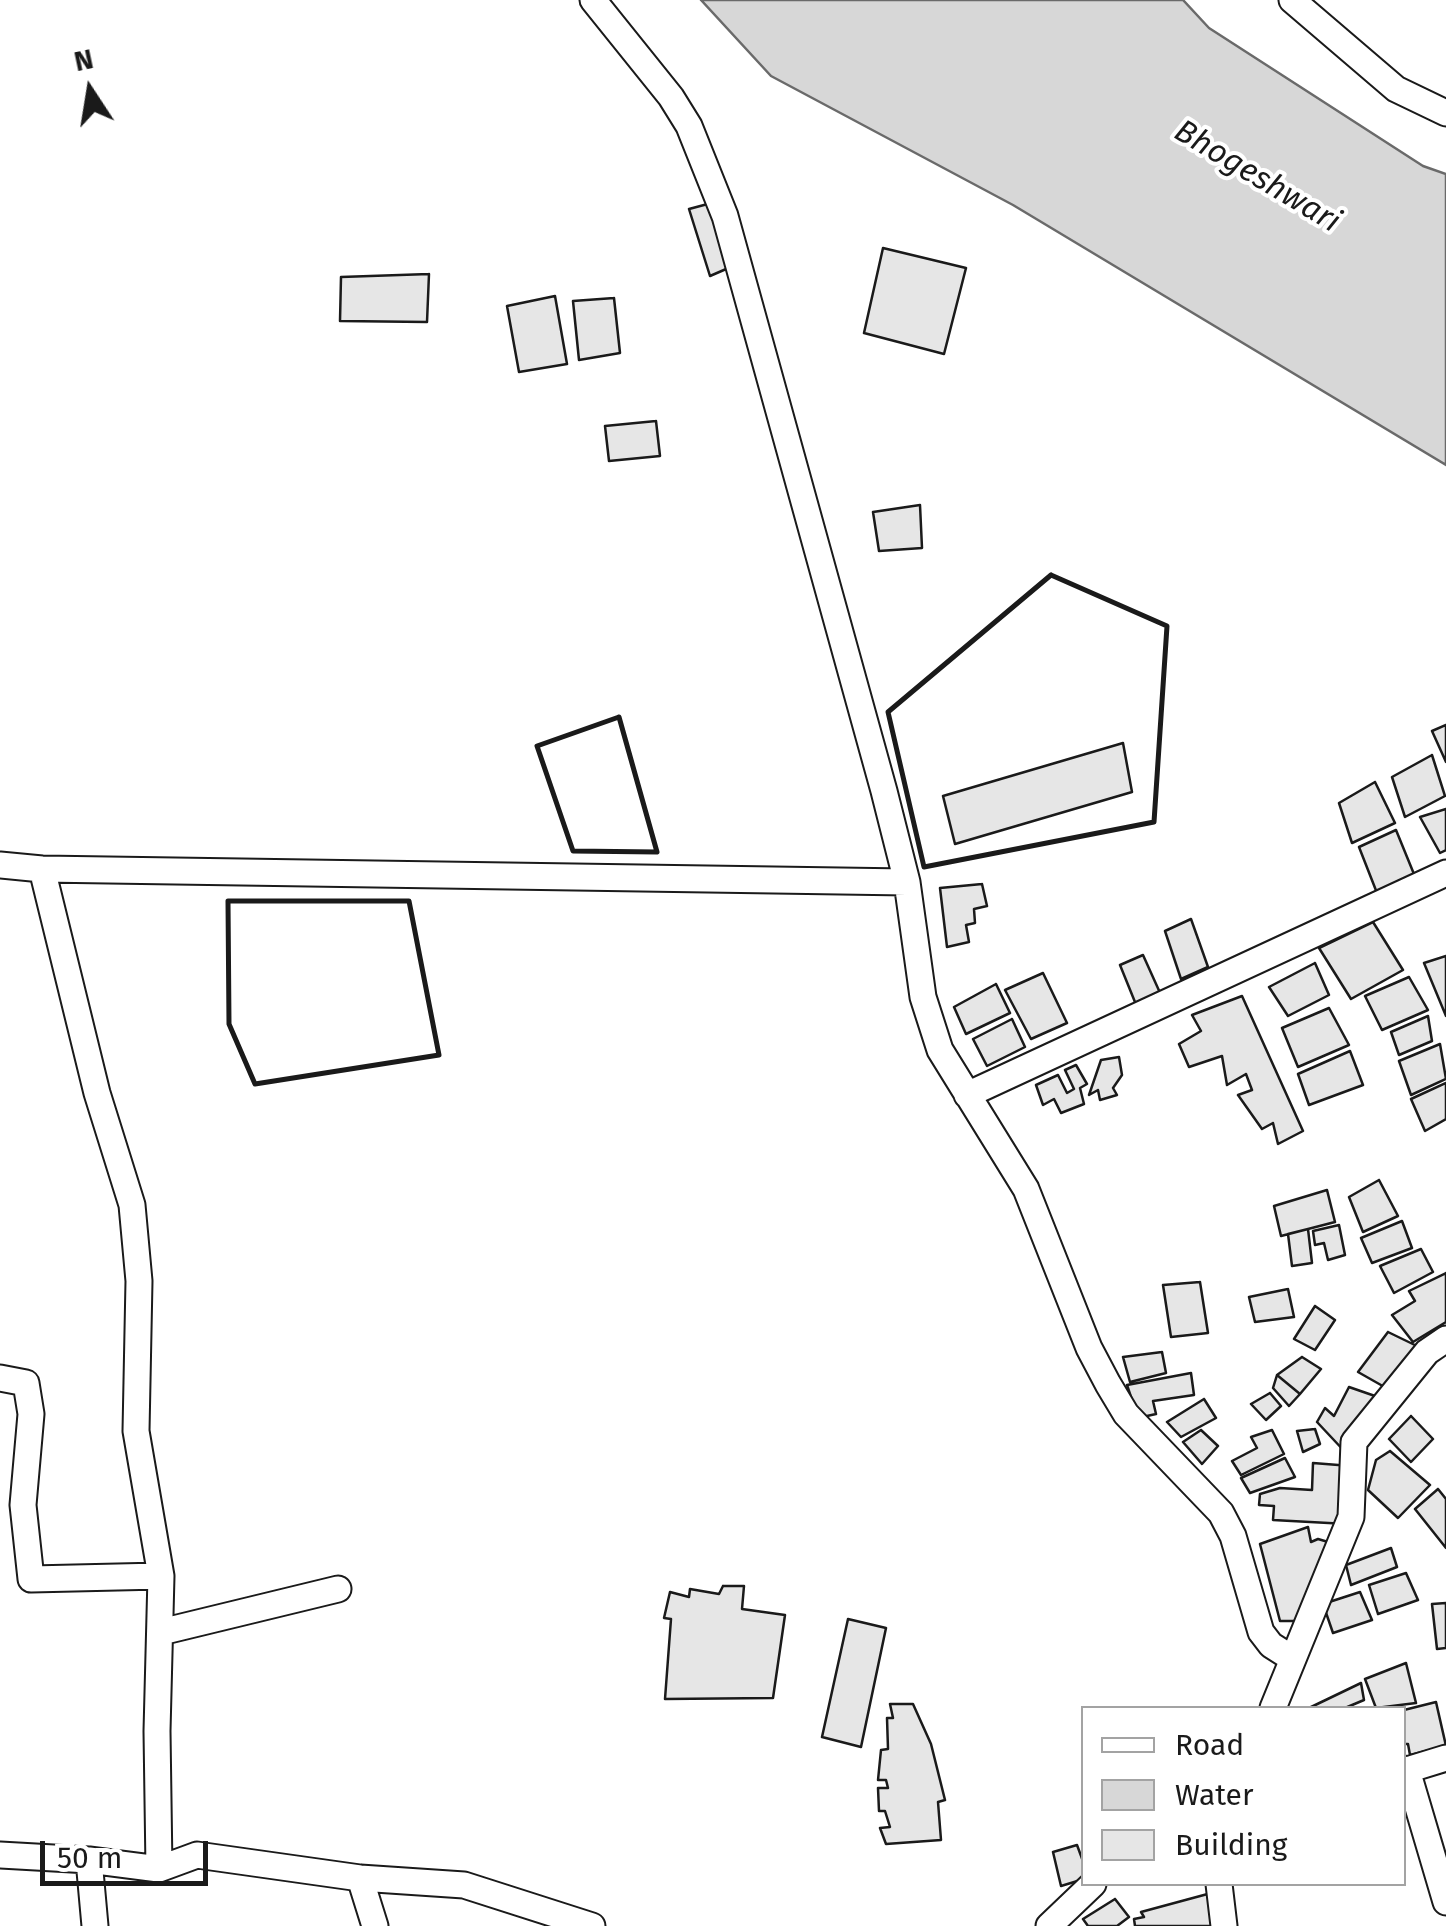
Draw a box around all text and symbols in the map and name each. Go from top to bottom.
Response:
north arrow [40,40,140,140]
text: N [71,42,96,78]
water label: Bhogeshwari [1167,112,1347,242]
legend [1081,1706,1406,1886]
text: Road [1175,1727,1244,1763]
text: Water [1175,1777,1254,1813]
scale bar [45,1821,212,1883]
text: Building [1175,1827,1287,1863]
text: 50 m [57,1840,122,1876]

